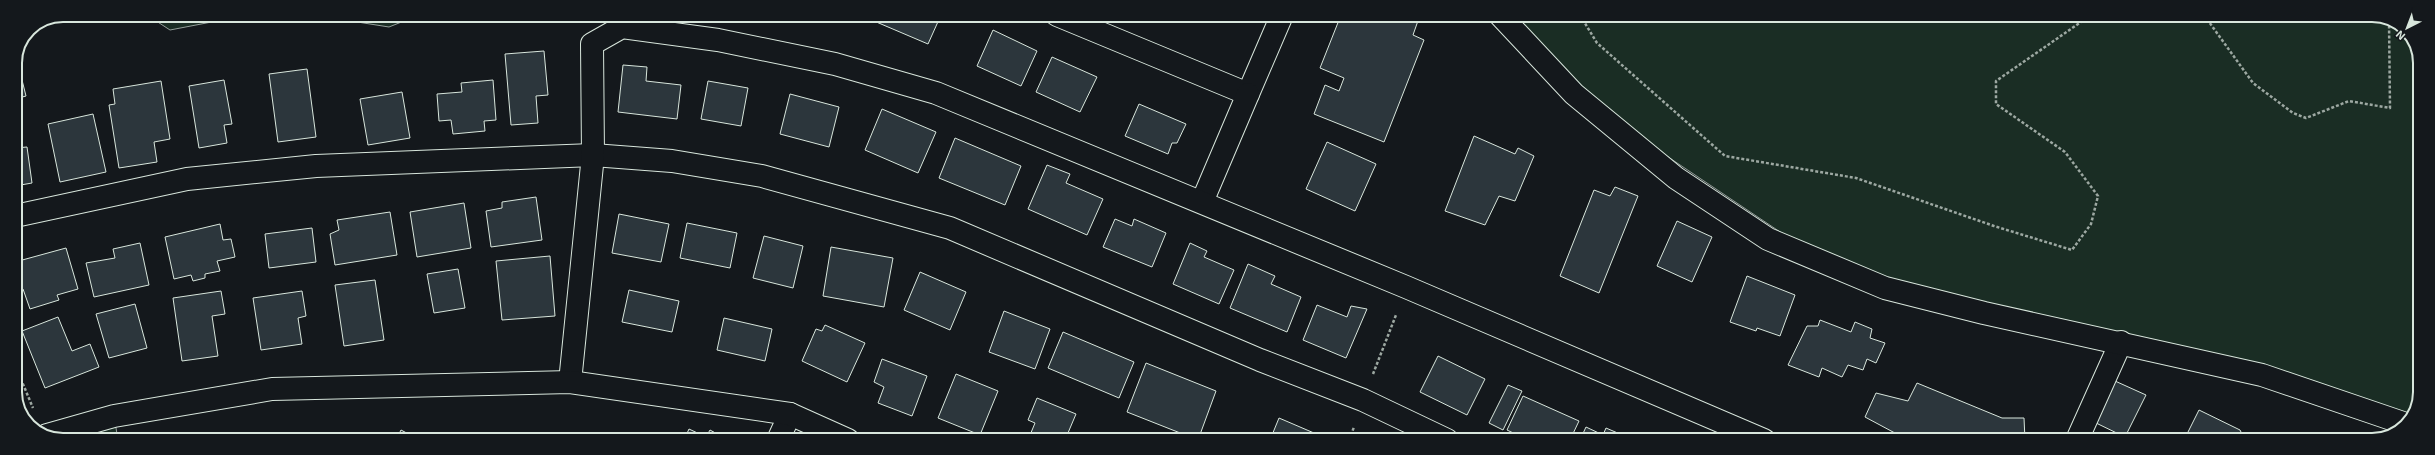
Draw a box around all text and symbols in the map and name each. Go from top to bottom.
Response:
north arrow [2387,8,2427,48]
text: N [2393,28,2407,43]

